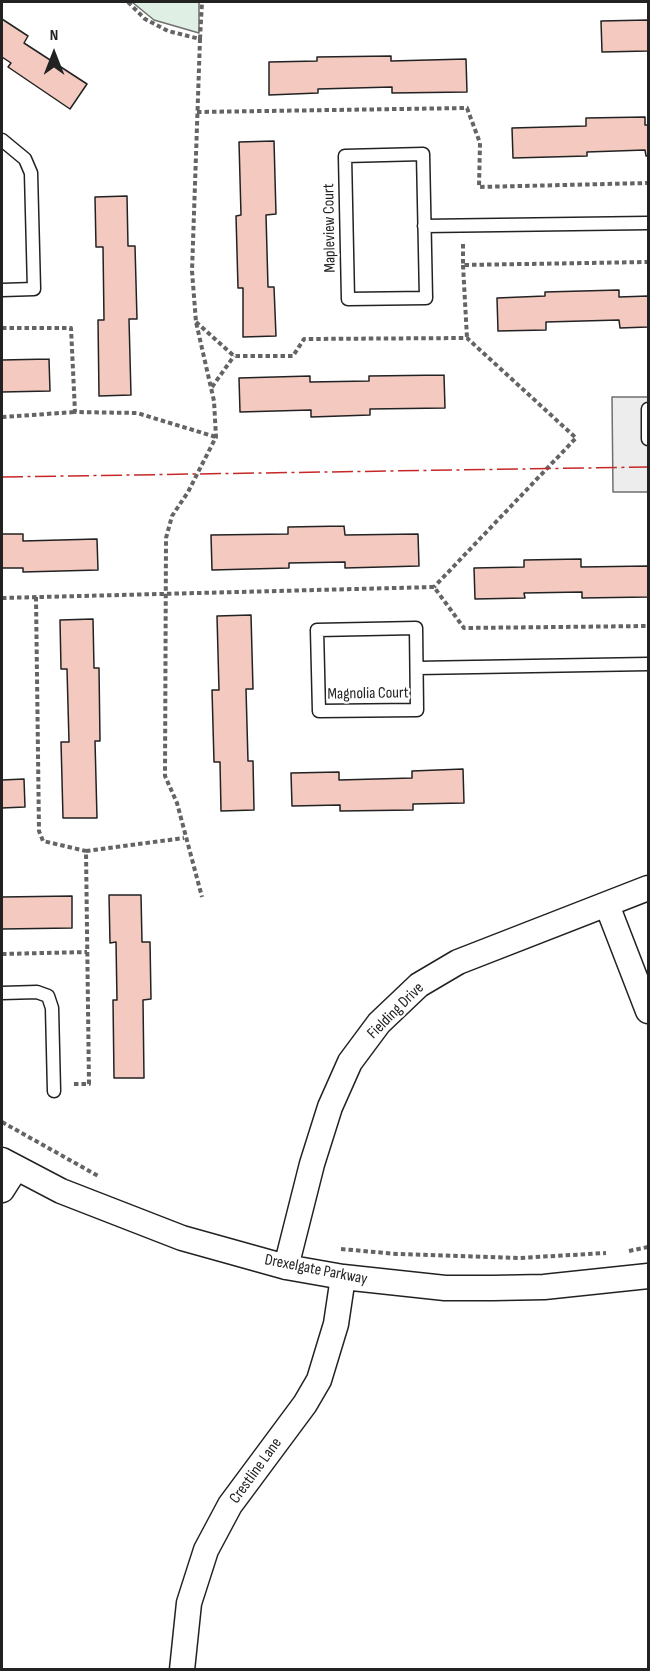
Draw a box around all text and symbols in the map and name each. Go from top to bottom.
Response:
north arrow [24,24,84,84]
text: N [50,26,58,45]
street label: Mapleview Court [320,183,340,273]
street label: Magnolia Court [327,684,409,704]
street label: Fielding Drive [364,979,428,1043]
street label: Drexelgate Parkway [263,1251,369,1289]
street label: Crestline Lane [226,1434,286,1508]

